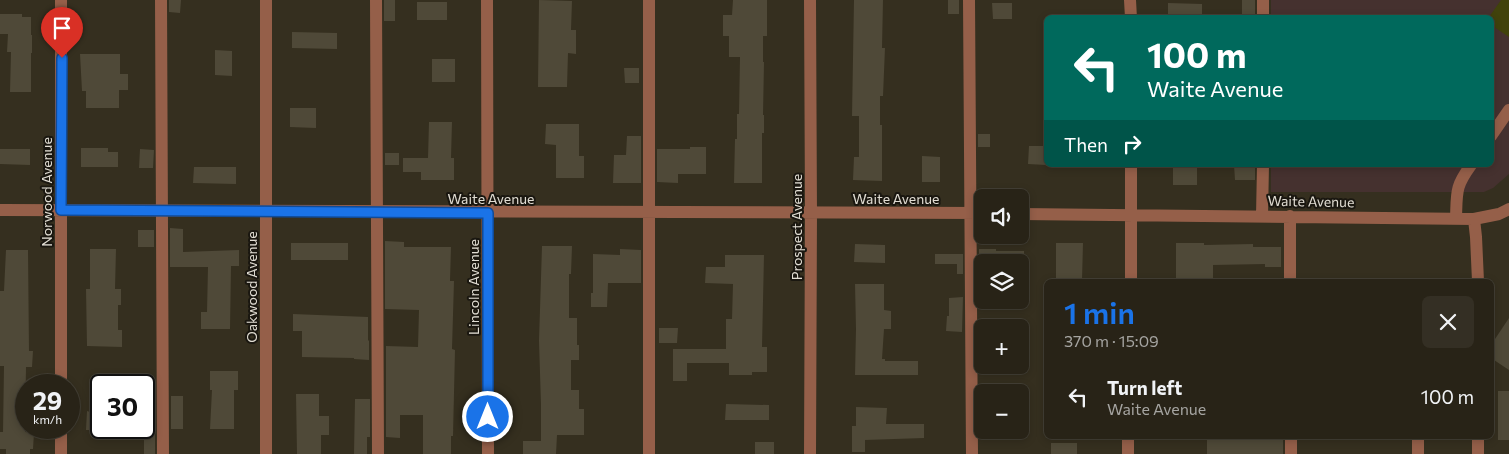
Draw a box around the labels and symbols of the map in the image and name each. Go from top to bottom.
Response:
pin [41,7,83,58]
street label: Norwood Avenue [38,137,55,247]
street label: Prospect Avenue [788,174,805,280]
street label: Waite Avenue [448,190,534,207]
street label: Waite Avenue [853,190,939,207]
street label: Waite Avenue [1267,192,1355,210]
street label: Oakwood Avenue [243,231,260,343]
street label: Lincoln Avenue [465,239,482,335]
speed limit sign: 30 [90,374,155,439]
position arrow [461,390,513,442]

